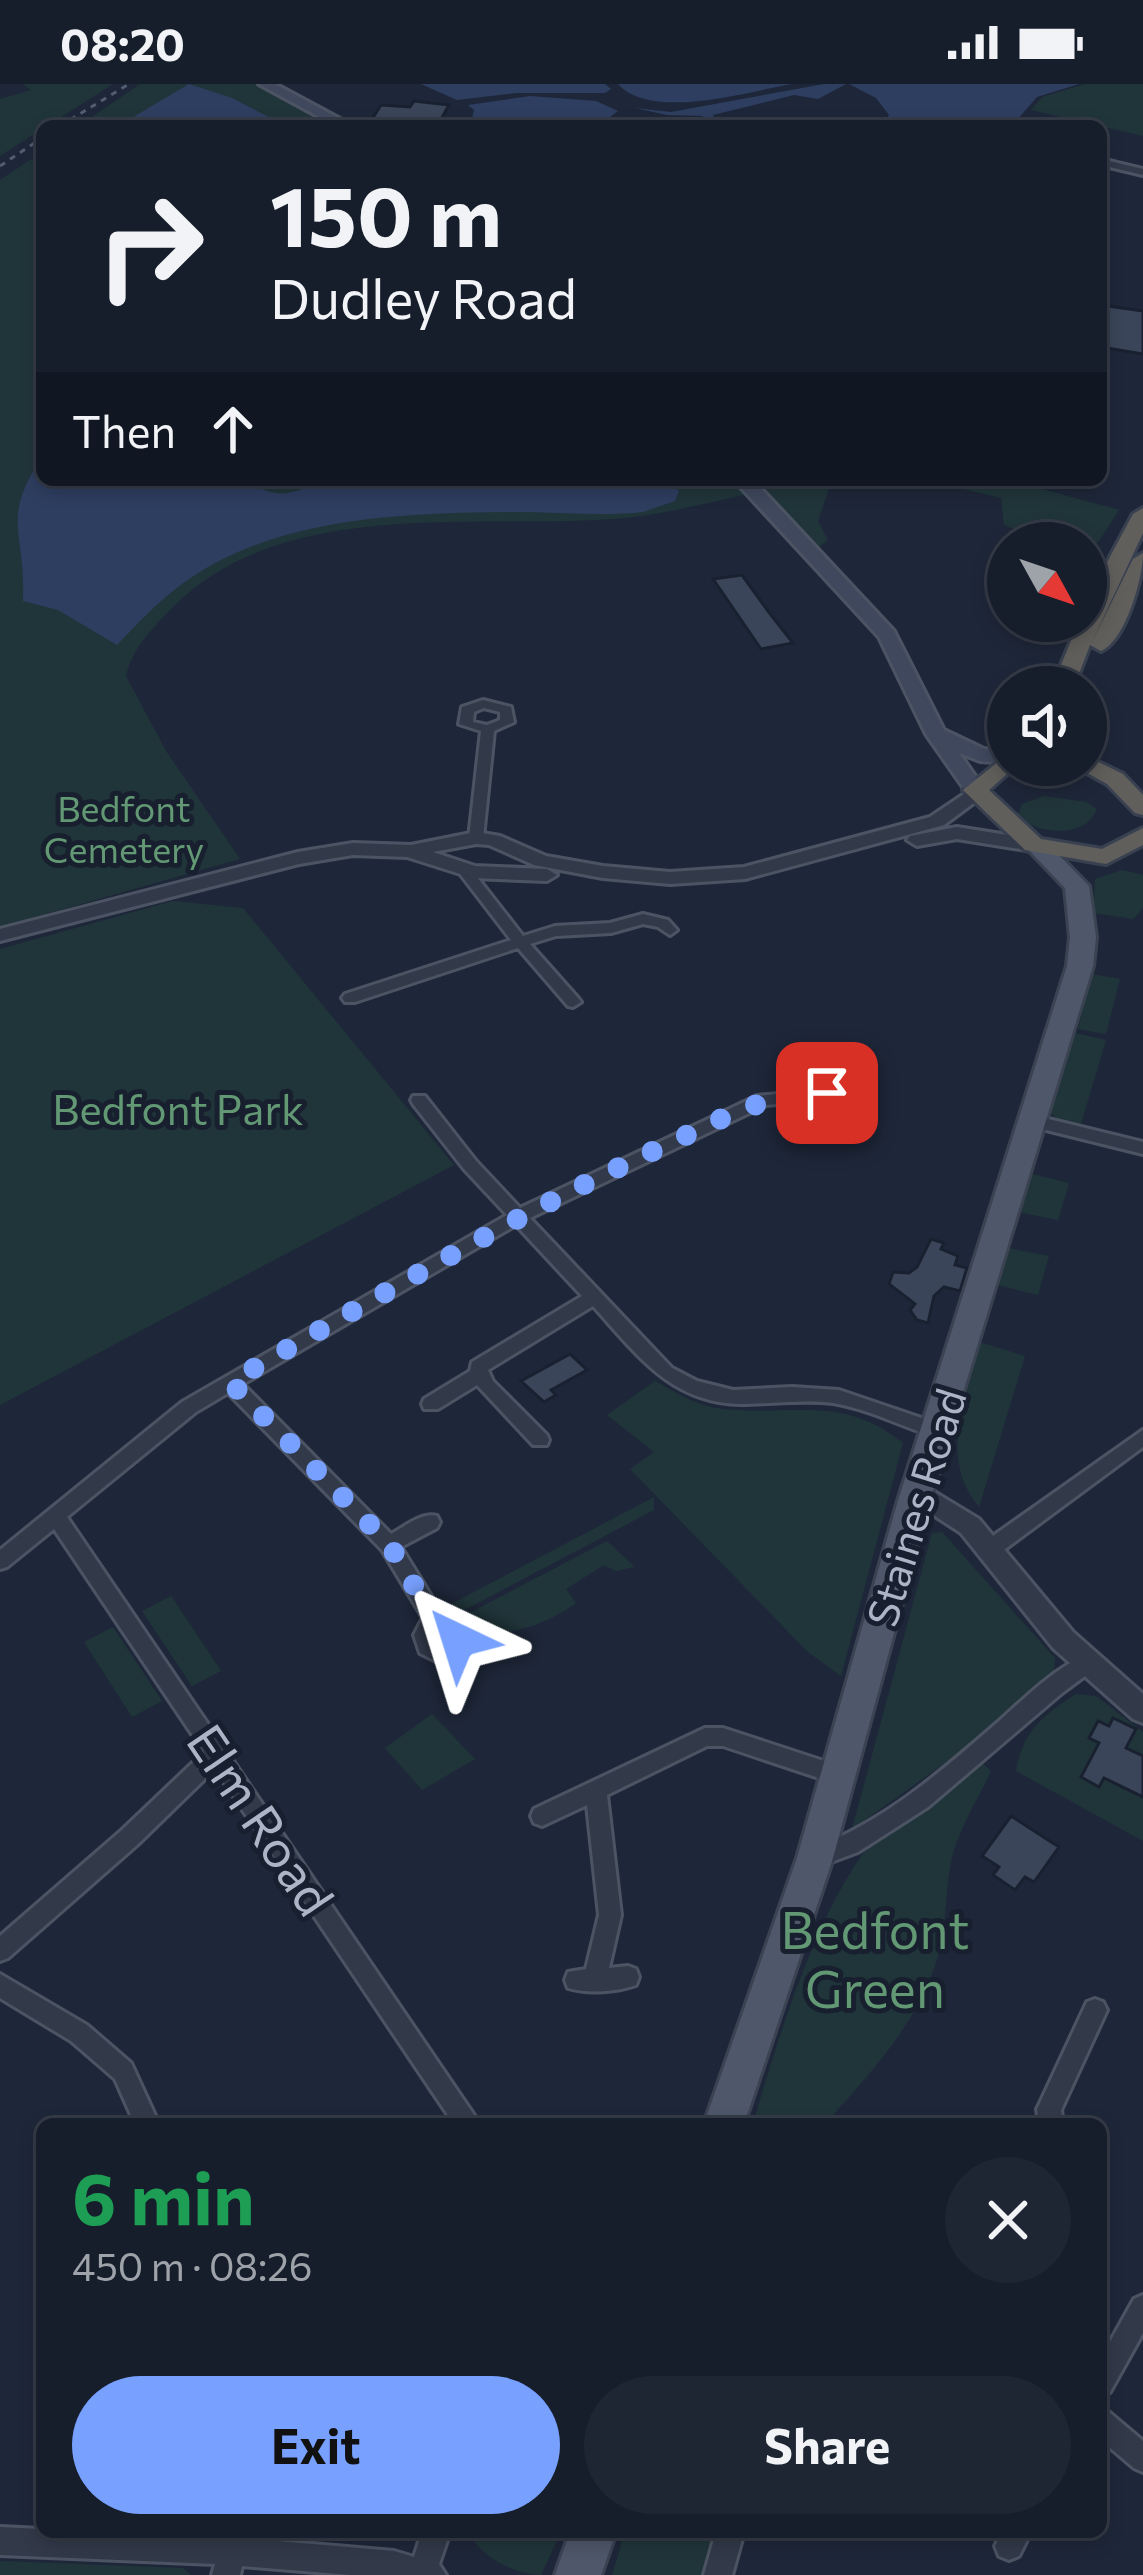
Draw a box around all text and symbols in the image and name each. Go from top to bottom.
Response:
text: 08:20 [60,15,185,70]
text: 150 m [270,162,502,264]
icon: right [72,168,228,324]
text: Dudley Road [270,264,577,330]
icon: ahead [200,396,266,462]
text: Then [72,402,176,457]
north arrow [987,522,1107,642]
map controls [987,522,1107,786]
button: sound [987,666,1107,786]
park label: Bedfont Cemetery [44,785,204,870]
pin [776,1042,878,1144]
icon: arrive [794,1060,860,1126]
park label: Bedfont Park [52,1082,304,1134]
street label: Staines Road [854,1382,976,1632]
position arrow [395,1577,521,1703]
street label: Elm Road [175,1712,349,1926]
park label: Bedfont Green [781,1897,969,2019]
text: 6 min [72,2152,255,2240]
button: close [945,2157,1071,2283]
text: 450 m · 08:26 [72,2241,312,2289]
button: Exit [72,2376,560,2514]
button: Share [584,2376,1071,2514]

